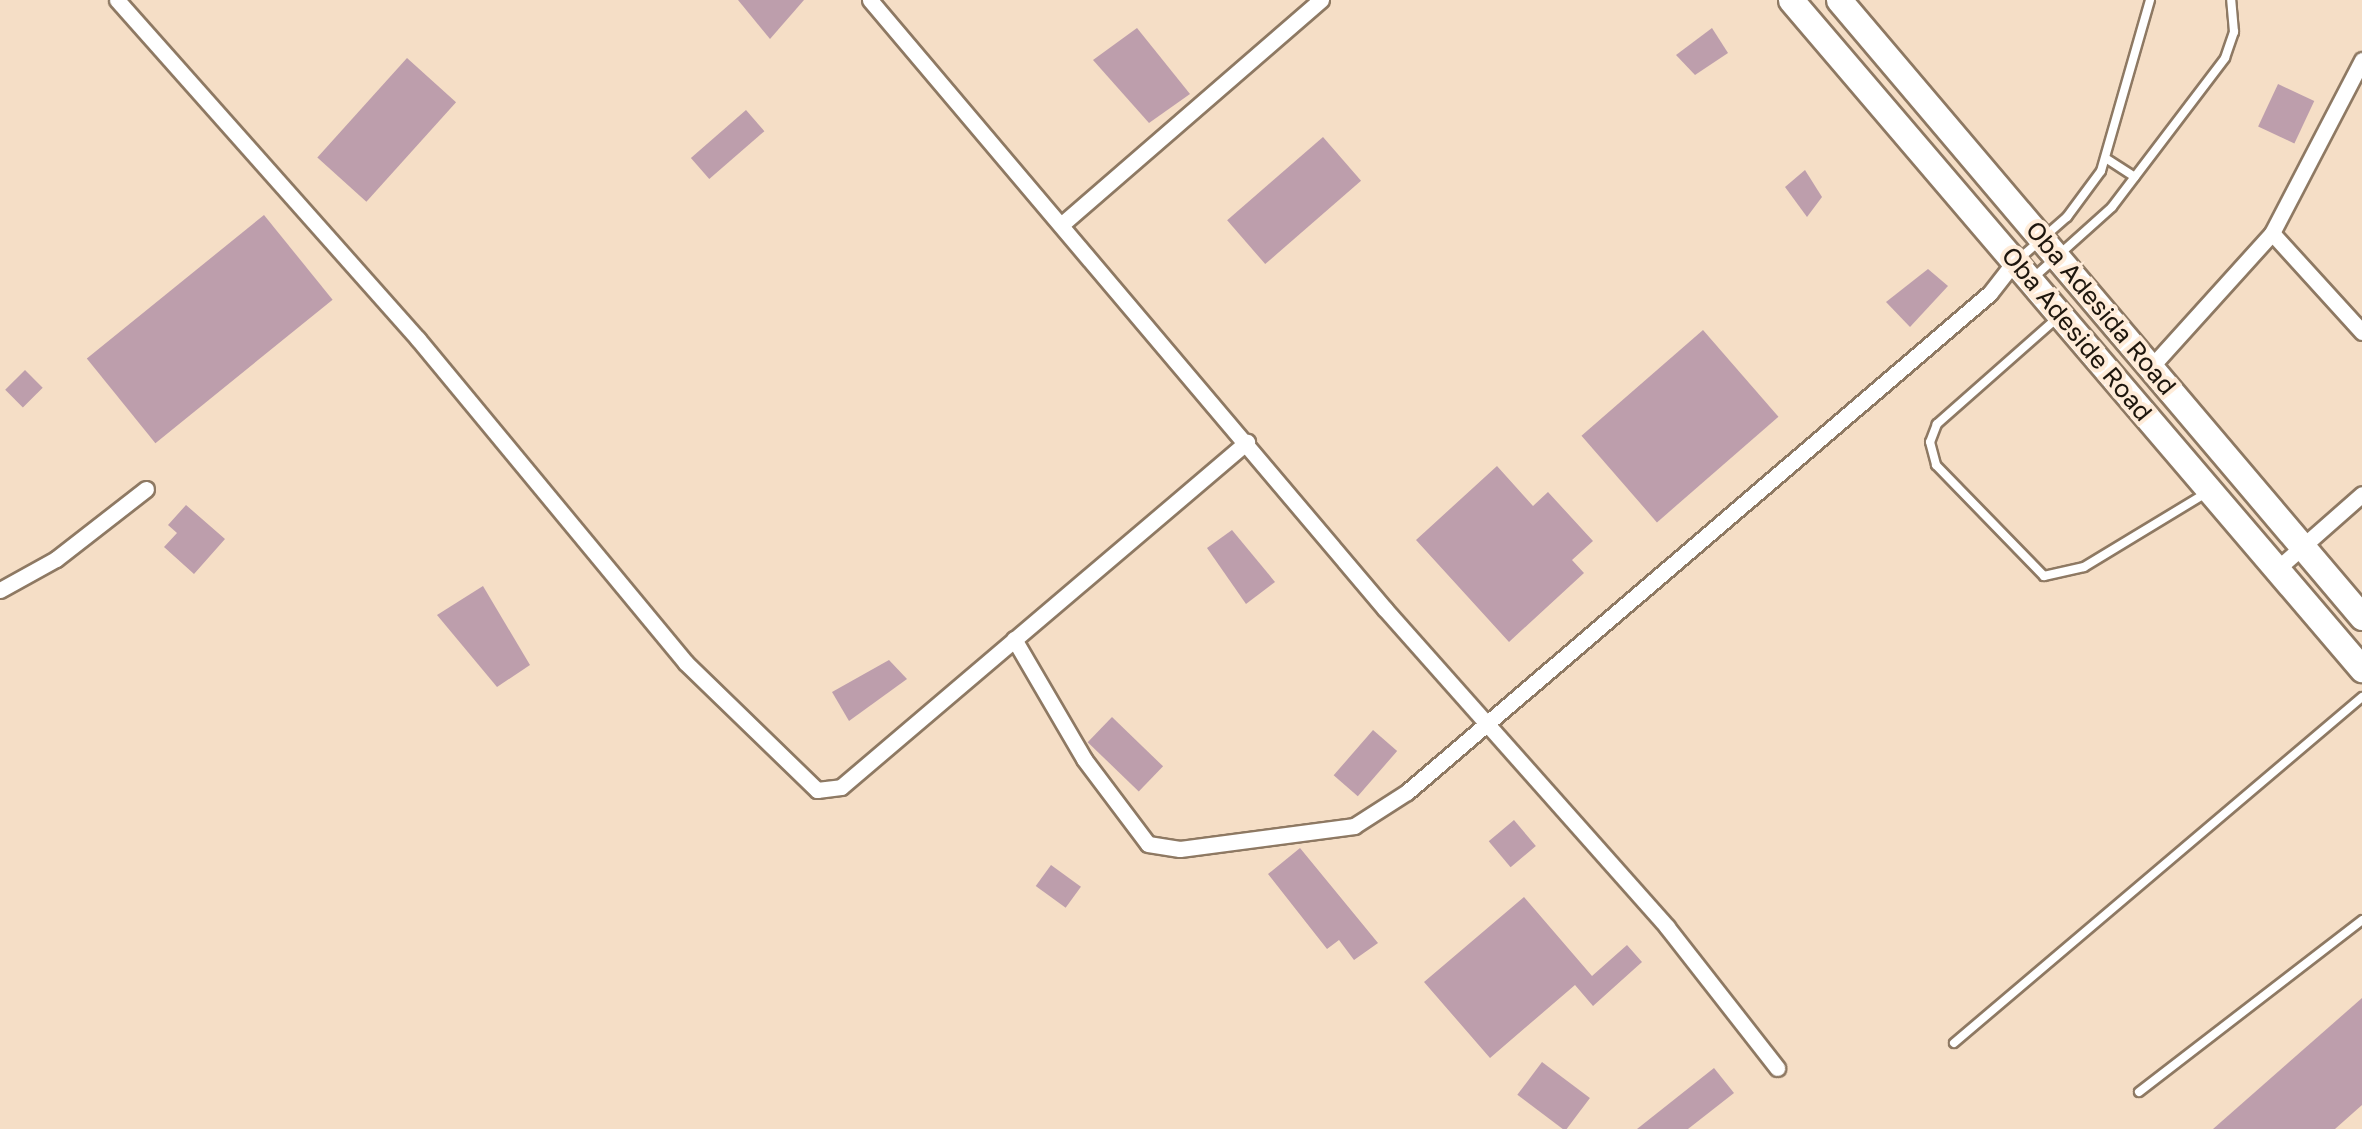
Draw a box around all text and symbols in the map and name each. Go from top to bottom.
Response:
street label: Oba Adesida Road [2020,215,2182,401]
street label: Oba Adeside Road [1995,241,2159,427]

